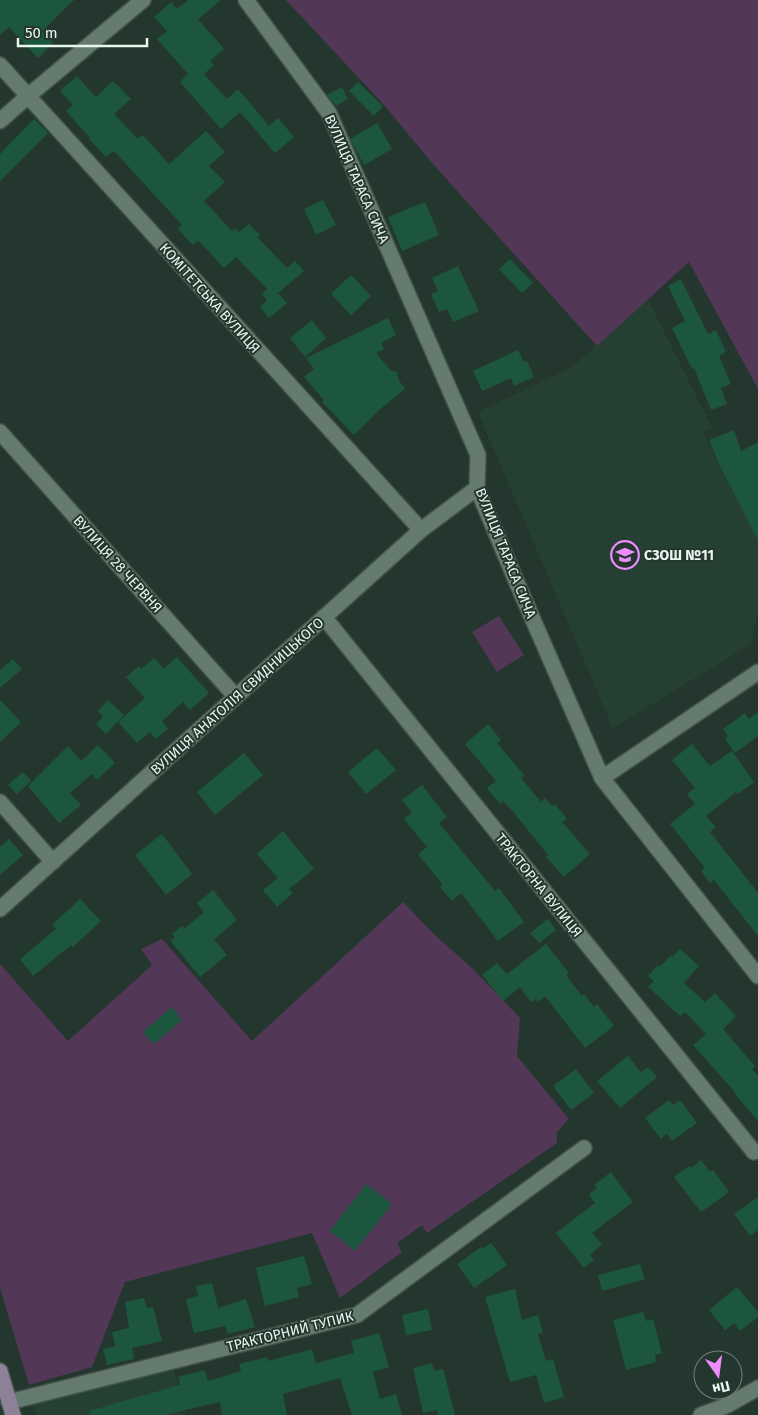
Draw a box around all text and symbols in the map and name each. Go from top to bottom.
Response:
scale bar [18,15,146,47]
text: 50 m [25,24,58,42]
street label: ВУЛИЦЯ ТАРАСА СИЧА [321,112,393,246]
street label: КОМІТЕТСЬКА ВУЛИЦЯ [156,240,263,357]
street label: ВУЛИЦЯ ТАРАСА СИЧА [472,486,539,621]
street label: ВУЛИЦЯ 28 ЧЕРВНЯ [70,512,166,616]
school or university icon: СЗОШ №11 [610,540,640,570]
place label: СЗОШ №11 [644,547,714,564]
street label: ВУЛИЦЯ АНАТОЛІЯ СВИДНИЦЬКОГО [147,614,327,779]
street label: ТРАКТОРНА ВУЛИЦЯ [492,830,586,941]
street label: ТРАКТОРНИЙ ТУПИК [225,1307,356,1355]
north arrow [693,1350,743,1400]
text: Пн [710,1377,732,1397]

